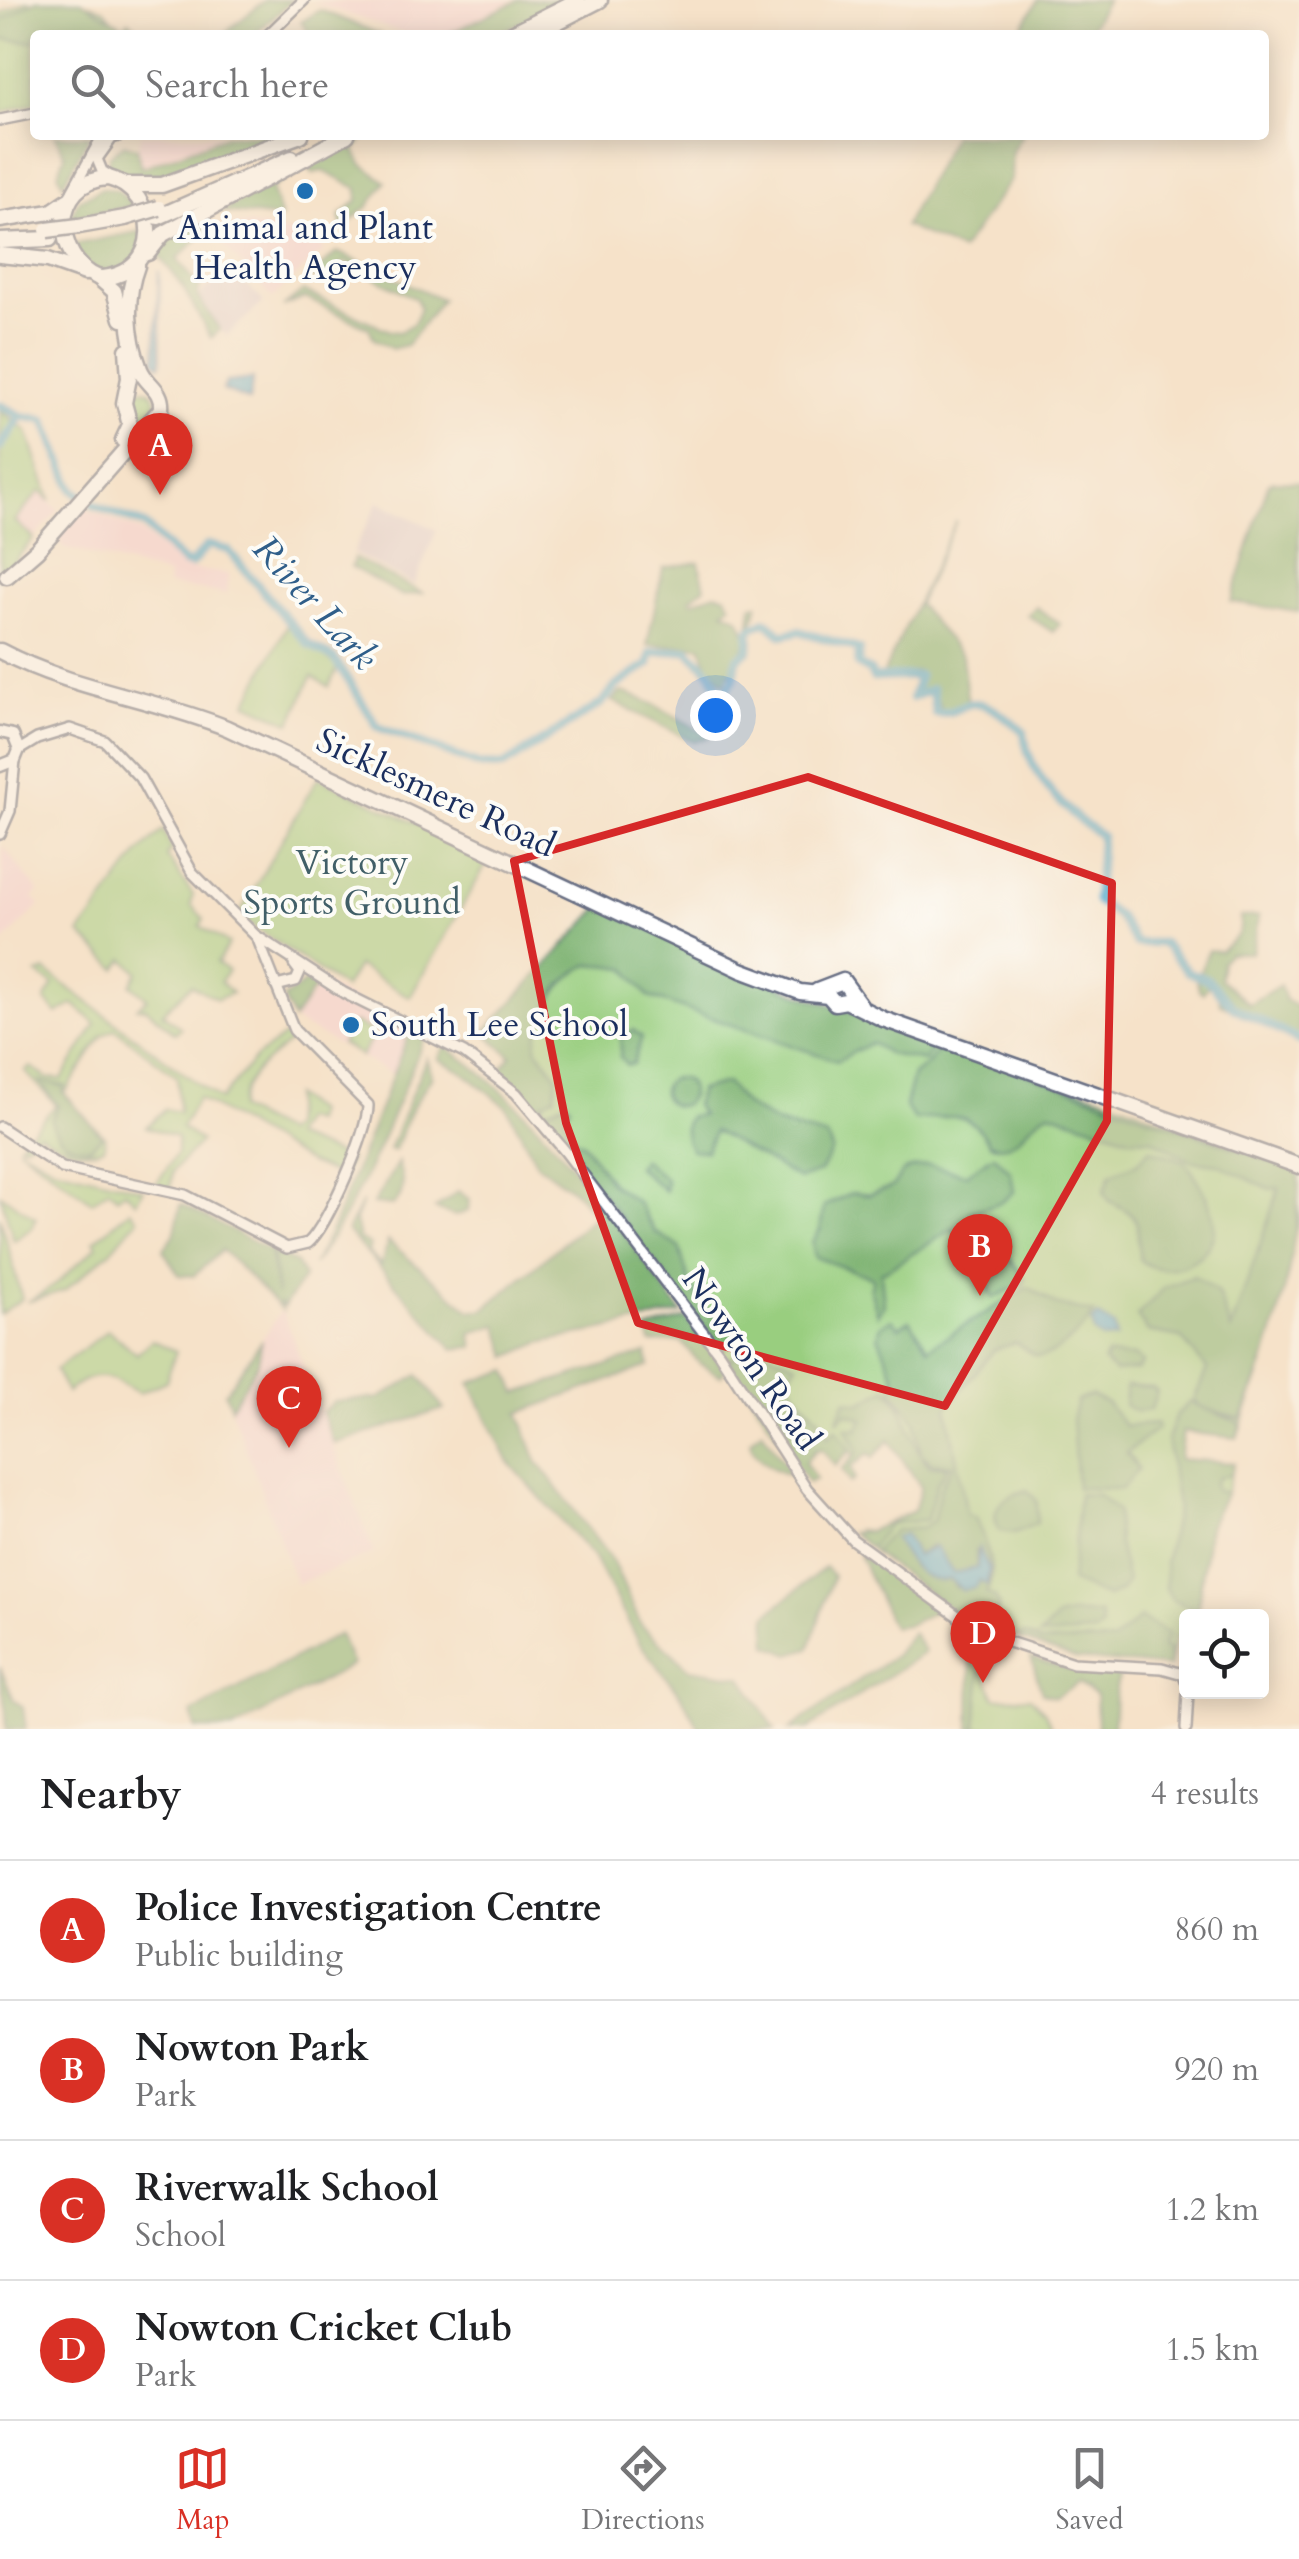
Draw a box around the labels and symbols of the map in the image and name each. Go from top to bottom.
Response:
marker: Animal and Plant Health Agency [294,180,316,202]
place label: Animal and Plant Health Agency [177,204,433,292]
pin: A [128,412,192,495]
water label: River Lark [241,524,390,682]
your location [690,690,741,741]
street label: Sicklesmere Road [308,717,564,870]
park label: Victory Sports Ground [243,839,461,927]
place label: South Lee School [371,1001,628,1049]
marker: South Lee School [340,1014,362,1036]
pin: B [948,1214,1012,1296]
street label: Nowton Road [670,1258,832,1460]
pin: C [256,1366,322,1448]
pin: D [950,1600,1016,1683]

